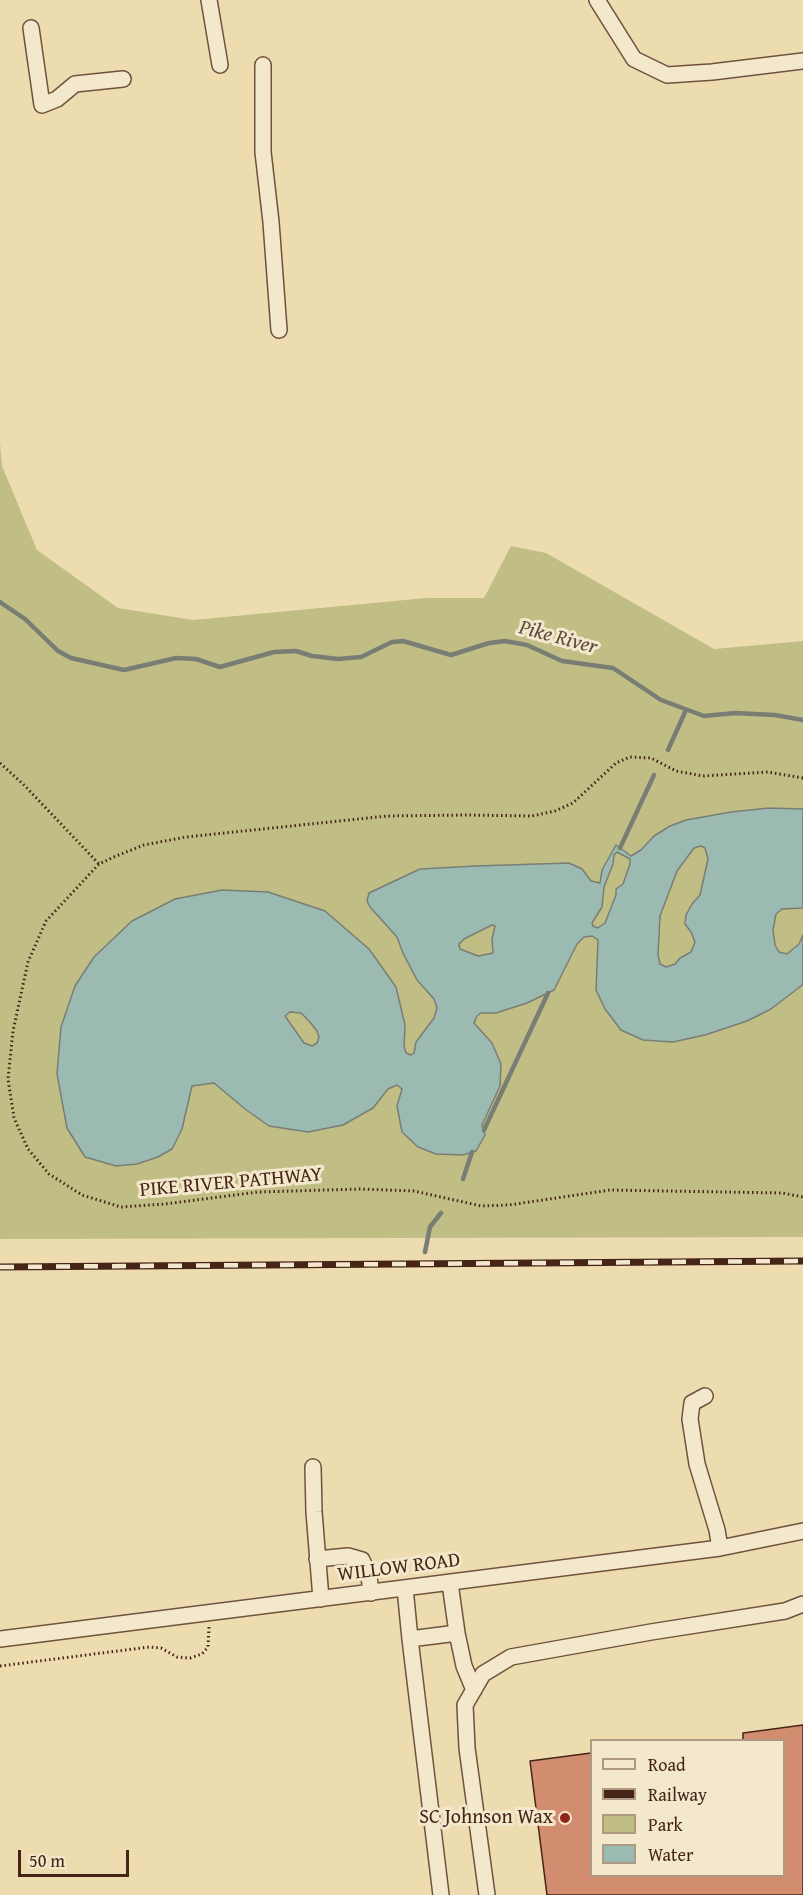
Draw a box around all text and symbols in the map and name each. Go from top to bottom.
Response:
water label: Pike River [516,615,600,661]
street label: PIKE RIVER PATHWAY [139,1163,323,1203]
street label: WILLOW ROAD [336,1549,462,1587]
legend [590,1739,785,1877]
text: Road [648,1751,686,1778]
text: Railway [648,1781,707,1808]
place label: SC Johnson Wax [419,1806,553,1830]
marker: SC Johnson Wax [558,1811,572,1825]
text: Park [648,1811,683,1838]
scale bar [21,1838,132,1876]
text: Water [648,1841,693,1868]
text: 50 m [29,1847,65,1874]

